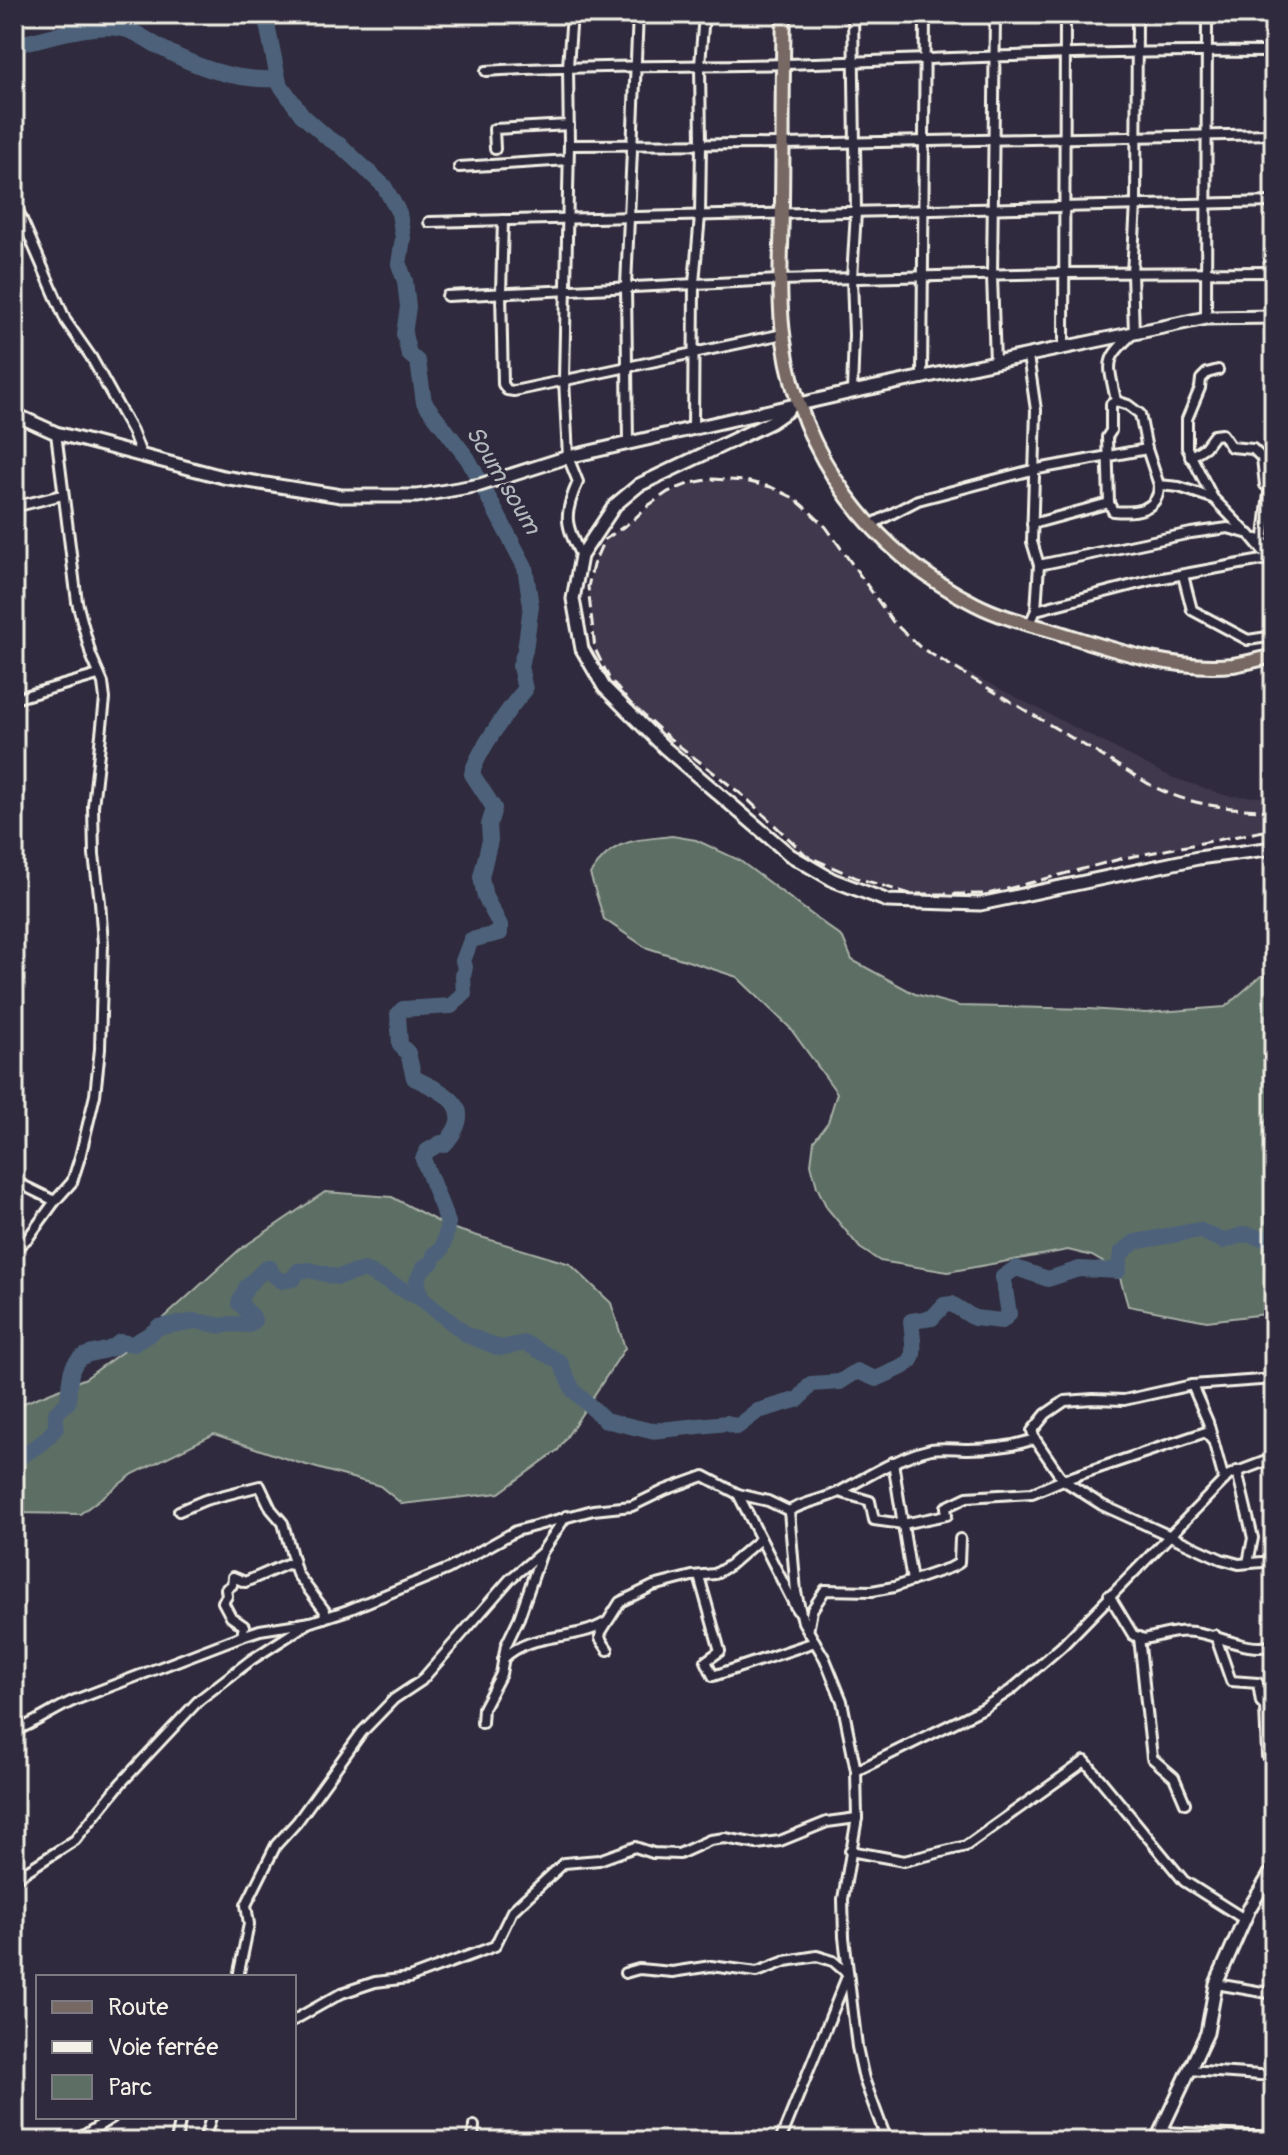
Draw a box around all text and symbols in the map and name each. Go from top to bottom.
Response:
water label: Soum soum [459,421,547,541]
legend [36,1975,296,2119]
text: Route [108,1993,169,2022]
text: Voie ferrée [108,2033,219,2062]
text: Parc [108,2073,152,2102]

